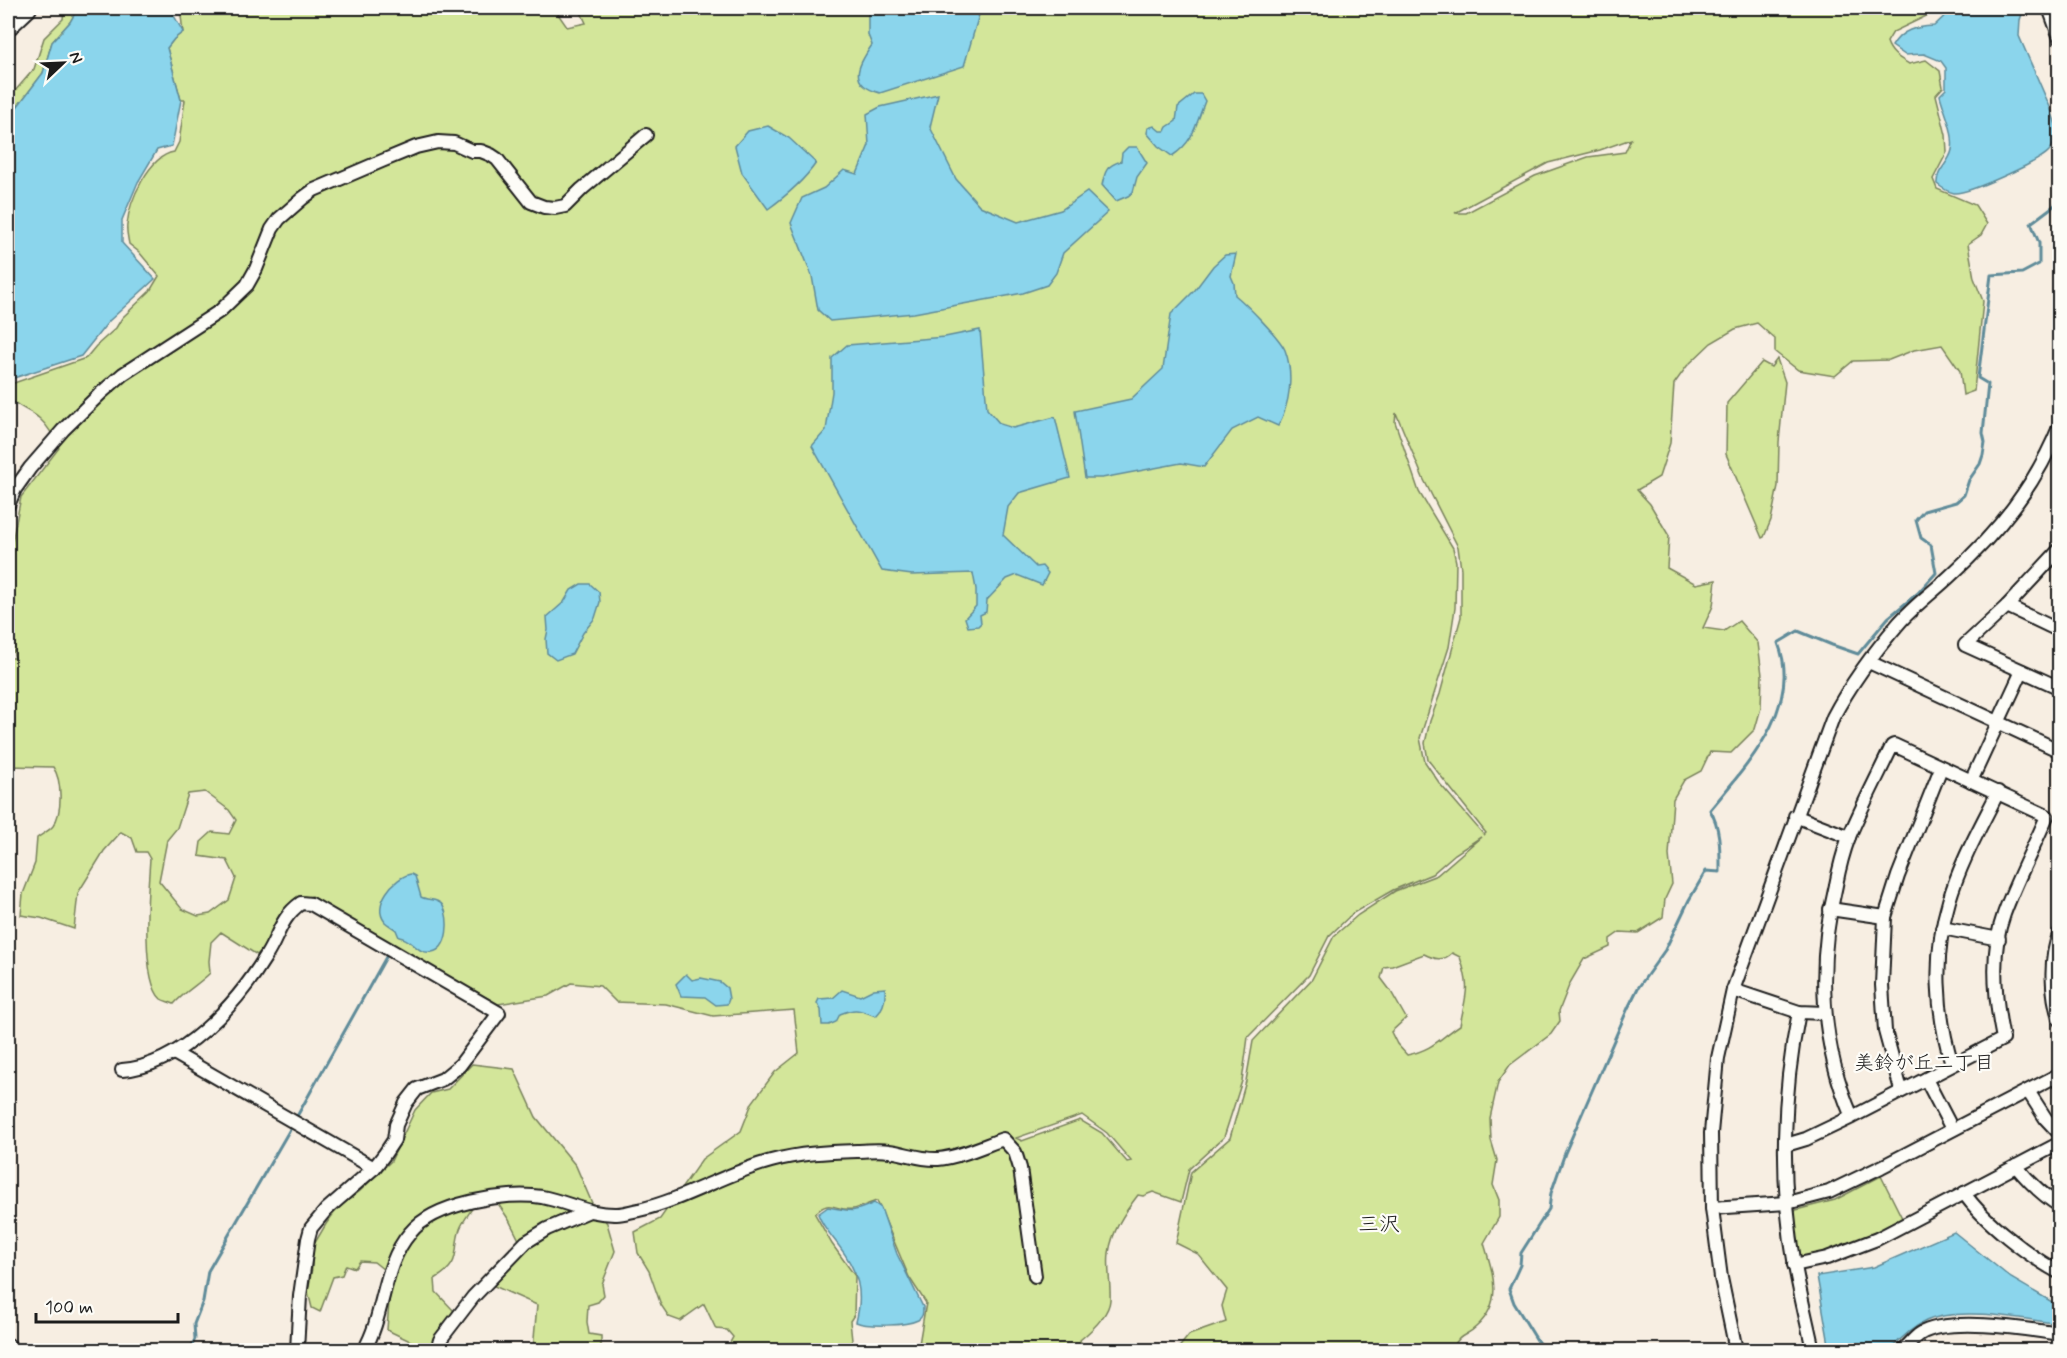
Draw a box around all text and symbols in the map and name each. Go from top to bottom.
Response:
north arrow [33,33,93,93]
text: N [64,49,87,67]
district label: 美鈴が丘二丁目 [1854,1050,1994,1077]
district label: 三沢 [1358,1211,1400,1239]
scale bar [36,1286,178,1324]
text: 100 m [45,1296,93,1320]

